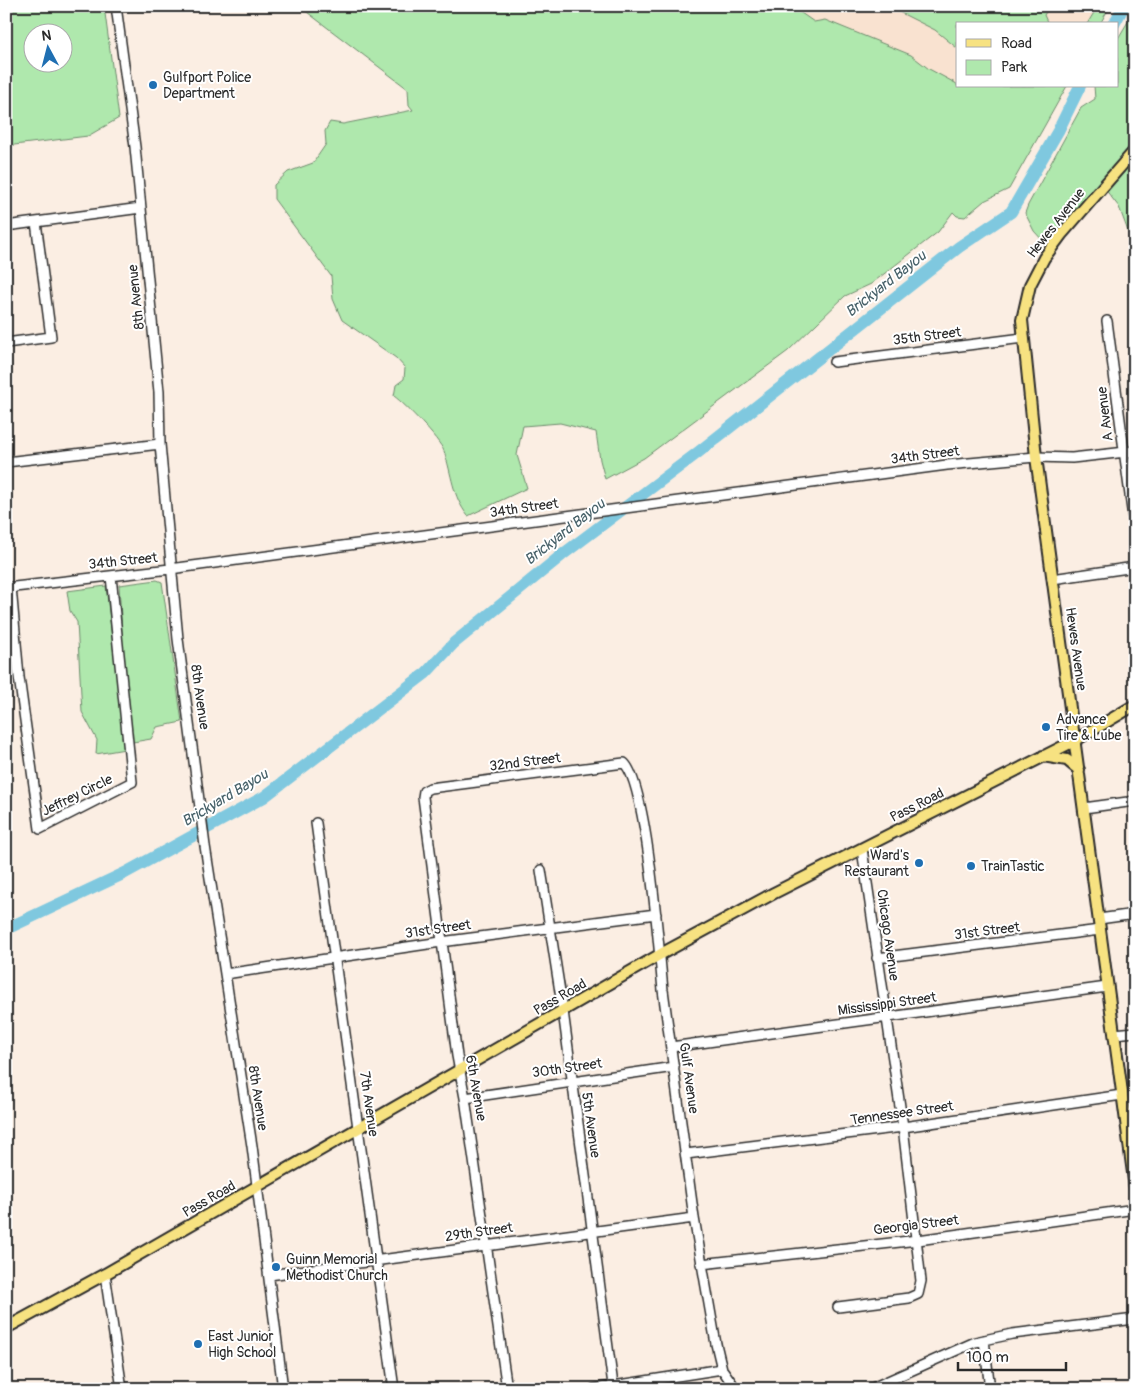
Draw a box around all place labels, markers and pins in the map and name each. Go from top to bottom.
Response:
place label: Gulfport Police Department [163,69,251,102]
marker: Gulfport Police Department [147,79,159,91]
place label: Advance Tire & Lube [1056,711,1122,744]
marker: Advance Tire & Lube [1040,721,1052,733]
place label: Ward's Restaurant [844,847,910,880]
marker: Ward's Restaurant [913,857,925,869]
place label: TrainTastic [981,858,1045,875]
marker: TrainTastic [965,860,977,872]
place label: Guinn Memorial Methodist Church [286,1251,388,1284]
marker: Guinn Memorial Methodist Church [270,1261,282,1273]
place label: East Junior High School [208,1328,276,1361]
marker: East Junior High School [192,1338,204,1350]

